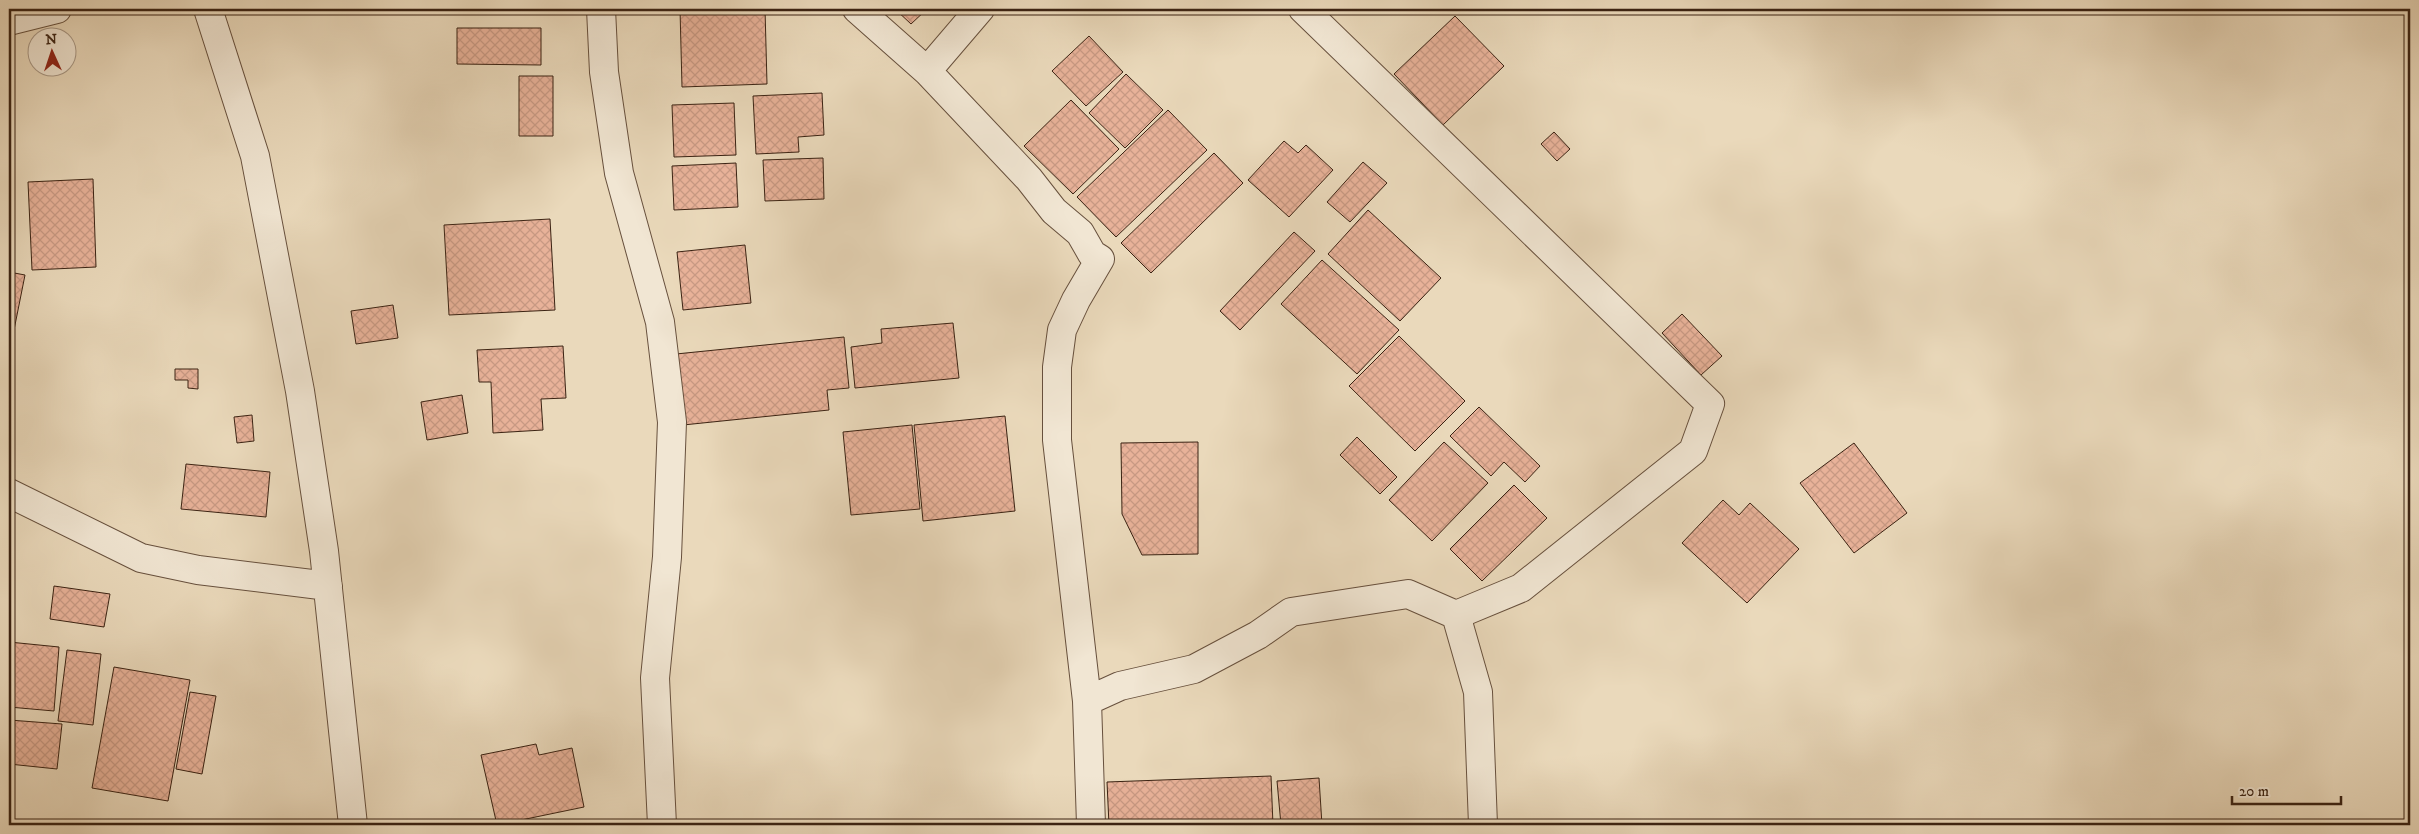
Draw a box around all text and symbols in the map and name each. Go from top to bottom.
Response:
north arrow [28,28,78,78]
text: N [45,31,58,49]
scale bar [2232,774,2340,806]
text: 20 m [2239,782,2269,801]

